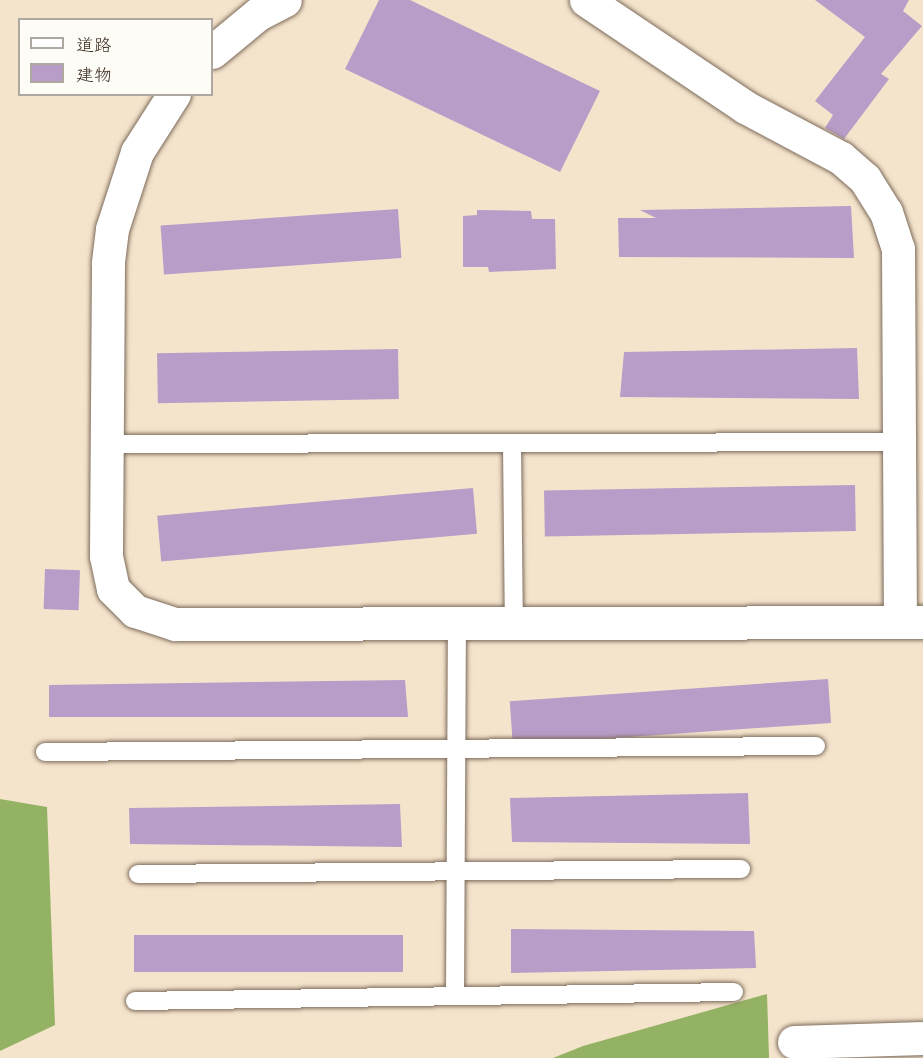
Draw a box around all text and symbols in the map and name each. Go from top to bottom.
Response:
legend [18,18,213,96]
text: 道路 [76,33,112,56]
text: 建物 [76,63,112,86]

